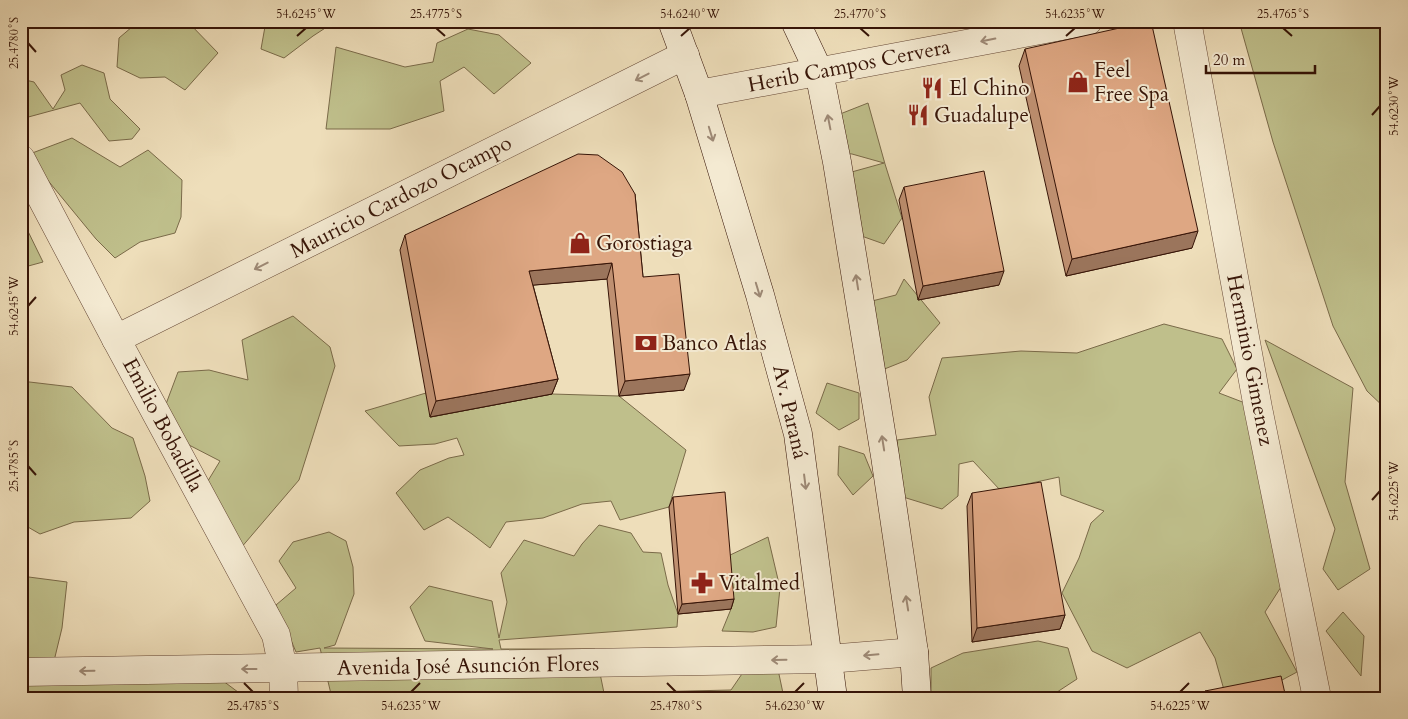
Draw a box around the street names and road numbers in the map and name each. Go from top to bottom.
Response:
street label: Herib Campos Cervera [745,32,953,100]
street label: Mauricio Cardozo Ocampo [285,128,517,266]
street label: Herminio Gimenez [1219,272,1281,449]
street label: Emilio Bobadilla [116,353,210,497]
street label: Av. Paraná [765,362,815,462]
street label: Avenida José Asunción Flores [337,649,599,683]

